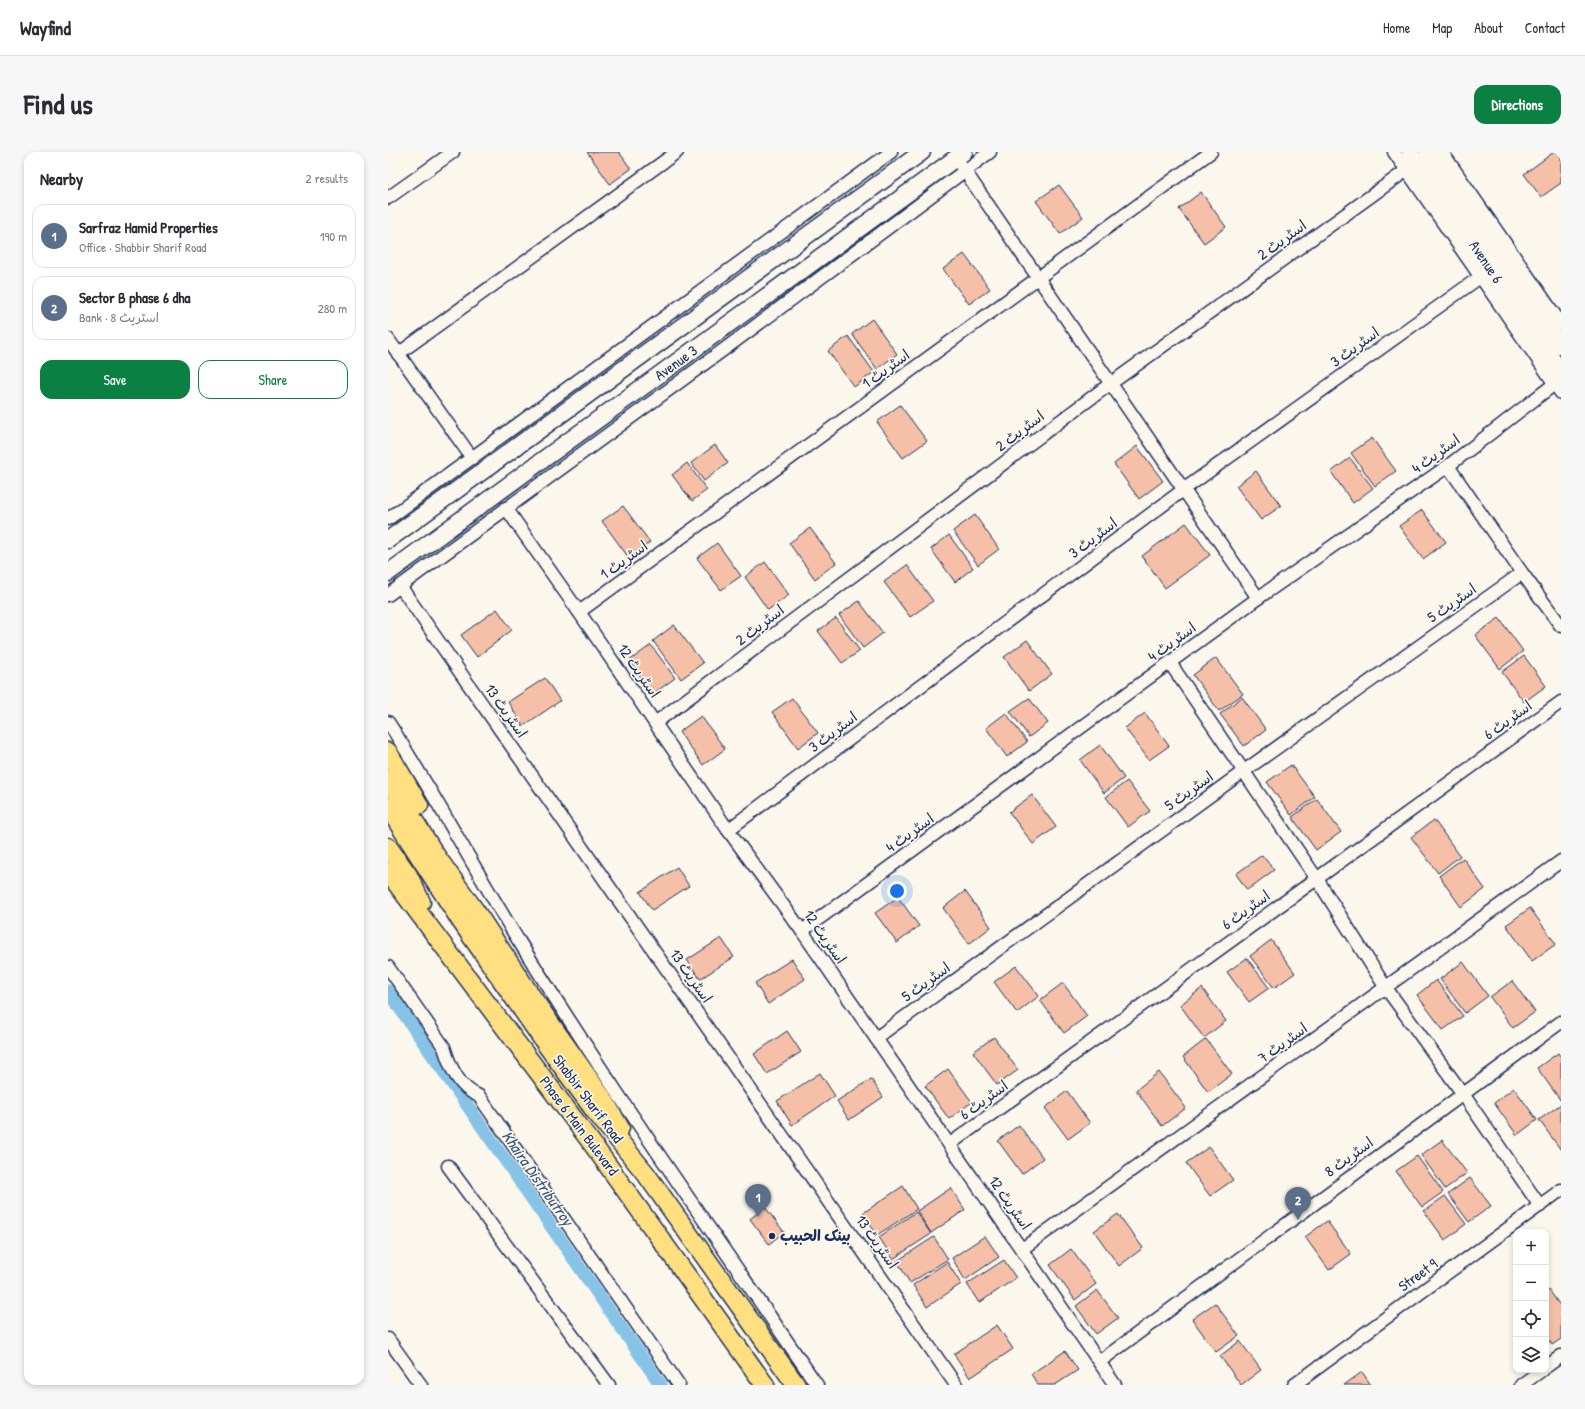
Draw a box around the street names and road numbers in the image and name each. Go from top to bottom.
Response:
street label: اسٹریٹ 2 [1253,215,1311,265]
street label: Avenue 6 [1464,236,1508,287]
street label: اسٹریٹ 3 [1326,322,1384,372]
street label: Avenue 3 [650,340,702,385]
street label: اسٹریٹ 1 [857,344,914,393]
street label: اسٹریٹ 2 [991,405,1048,456]
street label: اسٹریٹ 4 [1407,429,1464,478]
street label: اسٹریٹ 3 [1064,512,1121,563]
street label: اسٹریٹ 1 [595,535,652,584]
street label: اسٹریٹ 5 [1423,578,1480,627]
street label: اسٹریٹ 2 [731,599,788,650]
street label: اسٹریٹ 4 [1143,617,1200,666]
street label: اسٹریٹ 12 [613,639,666,702]
street label: اسٹریٹ 13 [480,680,533,742]
street label: اسٹریٹ 6 [1479,695,1536,744]
street label: اسٹریٹ 3 [804,706,861,757]
street label: اسٹریٹ 5 [1160,766,1217,815]
street label: اسٹریٹ 4 [881,808,938,857]
street label: اسٹریٹ 6 [1217,885,1274,934]
street label: اسٹریٹ 12 [799,905,852,968]
street label: اسٹریٹ 13 [665,945,718,1007]
street label: اسٹریٹ 5 [897,957,954,1006]
street label: اسٹریٹ 7 [1254,1017,1312,1068]
street label: Shabbir Sharif Road [548,1050,629,1147]
street label: Phase 6 Main Bulevard [535,1072,624,1180]
street label: اسٹریٹ 6 [955,1075,1012,1124]
street label: اسٹریٹ 8 [1320,1132,1377,1181]
street label: اسٹریٹ 12 [984,1171,1037,1234]
street label: اسٹریٹ 13 [851,1211,904,1273]
street label: Street 9 [1394,1253,1442,1296]

